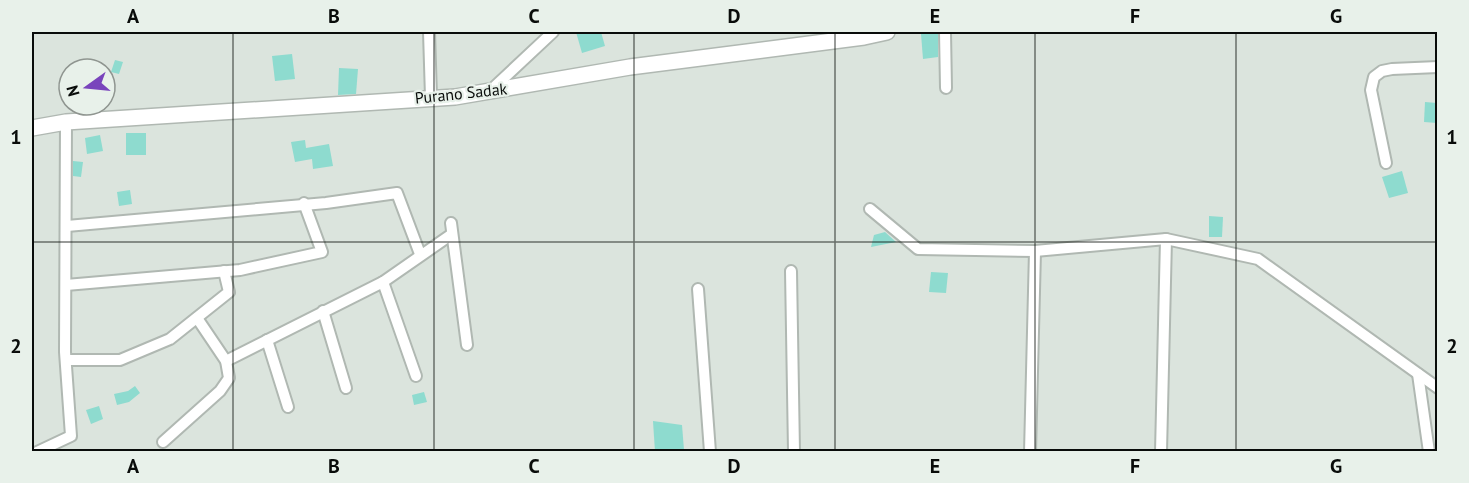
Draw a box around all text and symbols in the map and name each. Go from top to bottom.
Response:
text: A [127,3,140,29]
text: B [328,3,340,29]
text: C [528,3,540,29]
text: D [728,3,741,29]
text: E [930,3,940,29]
text: F [1130,3,1140,29]
text: G [1330,3,1342,29]
north arrow [57,57,117,117]
street label: Purano Sadak [414,78,508,108]
text: N [61,83,84,99]
text: 1 [10,124,22,150]
text: 1 [1446,124,1458,150]
text: 2 [10,333,22,359]
text: 2 [1446,333,1458,359]
text: A [127,453,140,479]
text: B [328,453,340,479]
text: C [528,453,540,479]
text: D [728,453,741,479]
text: E [930,453,940,479]
text: F [1130,453,1140,479]
text: G [1330,453,1342,479]

